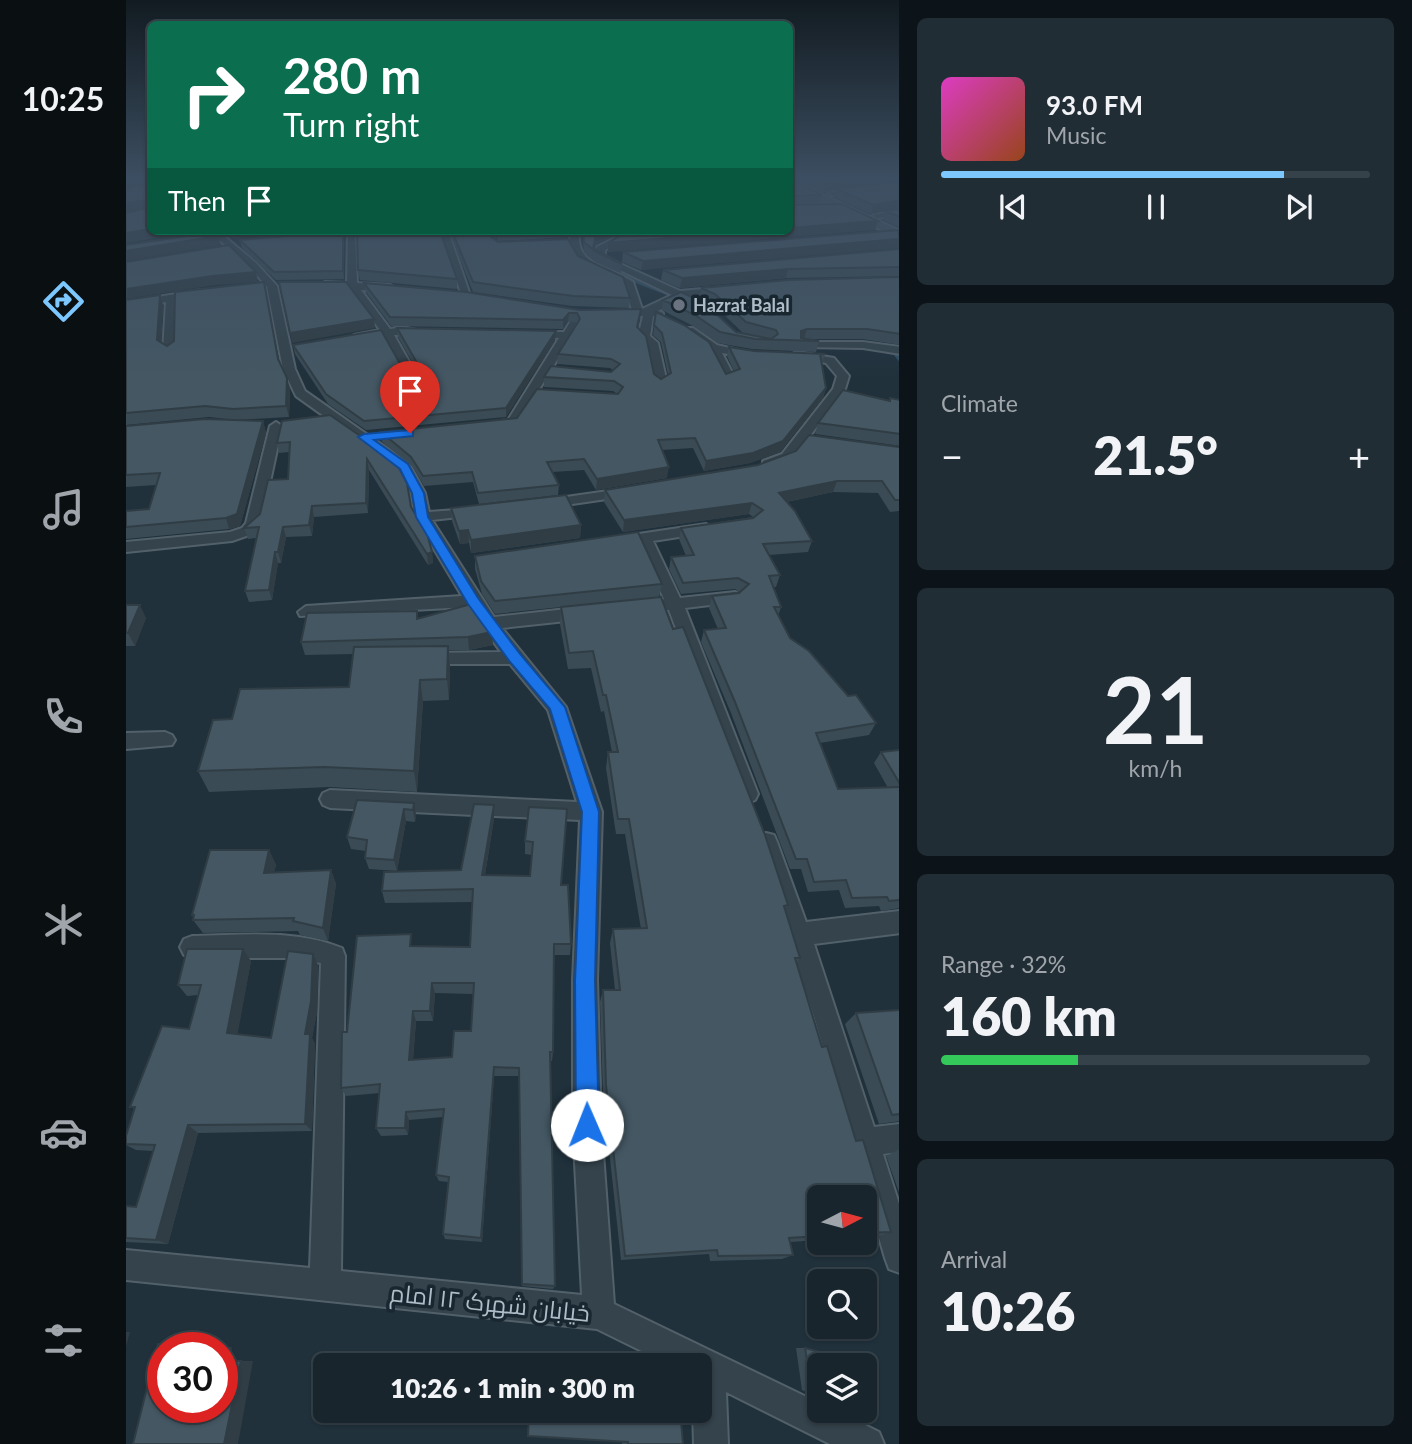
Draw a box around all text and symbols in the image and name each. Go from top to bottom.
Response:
text: 280 m [283,46,421,104]
icon: right [168,49,259,140]
text: 10:25 [22,79,104,118]
text: 93.0 FM [1046,89,1143,121]
text: Turn right [283,105,419,144]
text: Music [1046,121,1106,149]
icon: arrive [240,182,278,220]
text: Then [168,185,226,217]
icon: previous [994,188,1032,226]
icon: pause [1137,188,1175,226]
icon: next [1280,188,1318,226]
icon: directions [39,277,88,326]
place label: Hazrat Balal [693,294,790,316]
marker: Hazrat Balal [671,297,687,313]
pin [380,361,440,433]
icon: arrive [391,372,429,410]
text: Climate [941,389,1018,417]
text: 21.5° [1093,424,1218,486]
text: − [941,433,963,479]
text: + [1348,433,1370,479]
icon: music [39,485,88,534]
text: 21 [1103,654,1208,763]
icon: phone [39,692,88,741]
text: km/h [1129,754,1182,782]
icon: climate [39,900,88,949]
text: Range · 32% [941,950,1066,978]
text: 160 km [941,985,1117,1047]
position arrow [550,1088,624,1162]
icon: car [39,1108,88,1157]
north arrow [807,1185,877,1255]
map controls [807,1185,877,1423]
text: Arrival [941,1245,1007,1273]
button: search [807,1269,877,1339]
street label: خیابان شهرک ۱۲ امام [388,1277,592,1330]
text: 10:26 [941,1280,1075,1342]
icon: filters [39,1316,88,1365]
speed limit sign: 30 [147,1332,238,1423]
button: layers [807,1353,877,1423]
text: 10:26 · 1 min · 300 m [390,1372,635,1404]

